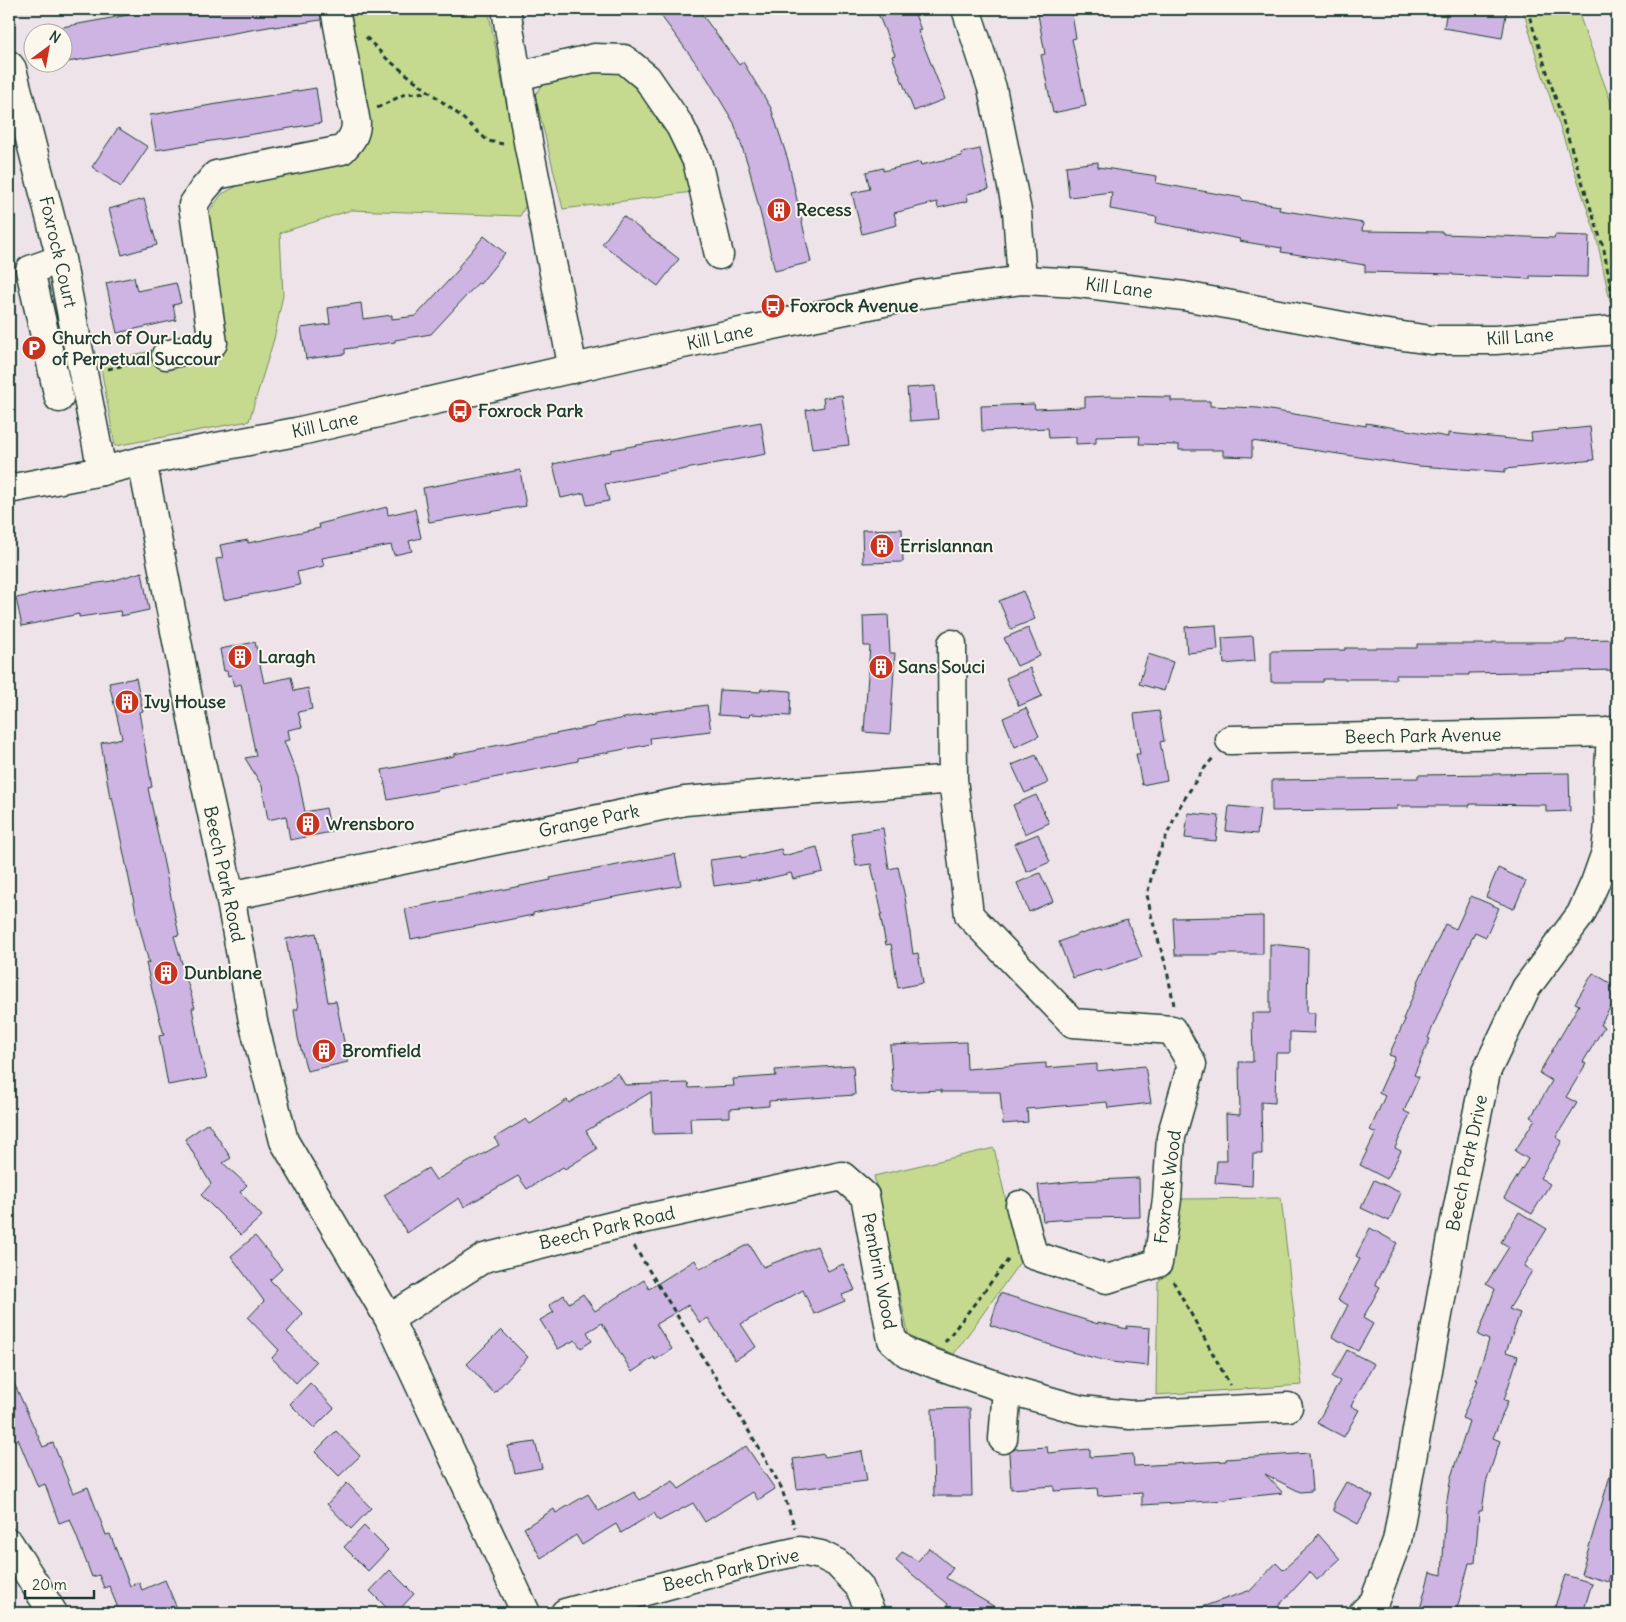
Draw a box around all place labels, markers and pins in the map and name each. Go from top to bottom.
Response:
building icon: Recess [766,197,792,223]
place label: Recess [796,198,852,221]
bus stop icon: Foxrock Avenue [760,293,786,319]
place label: Foxrock Avenue [790,294,919,317]
place label: Church of Our Lady of Perpetual Succour [52,326,221,370]
parking icon: Church of Our Lady of Perpetual Succour [21,335,47,361]
bus stop icon: Foxrock Park [447,398,473,424]
place label: Foxrock Park [478,399,583,422]
building icon: Errislannan [869,533,895,559]
place label: Errislannan [900,534,994,557]
building icon: Laragh [227,644,253,670]
place label: Laragh [258,645,316,668]
building icon: Sans Souci [868,654,894,680]
place label: Sans Souci [898,655,985,678]
building icon: Ivy House [114,689,140,715]
place label: Ivy House [144,690,226,713]
building icon: Wrensboro [295,811,321,837]
place label: Wrensboro [326,812,414,835]
building icon: Dunblane [153,960,179,986]
place label: Dunblane [184,961,262,984]
building icon: Bromfield [311,1038,337,1064]
place label: Bromfield [342,1039,421,1062]

